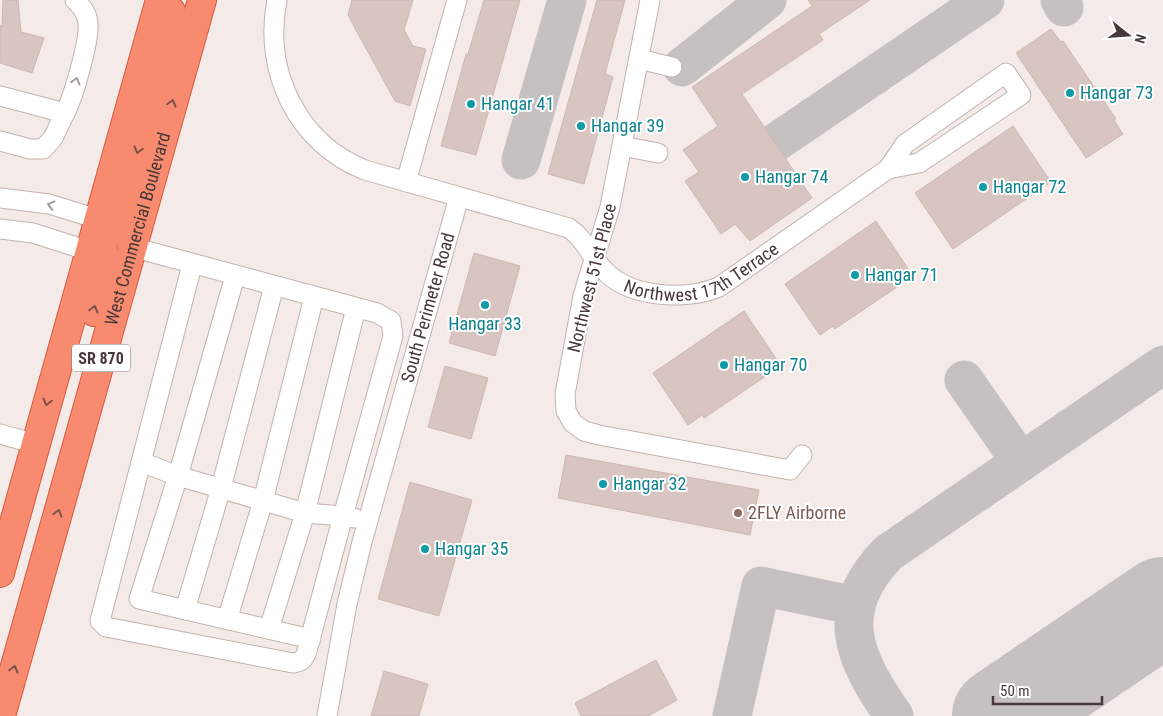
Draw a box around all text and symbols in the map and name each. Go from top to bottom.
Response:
north arrow [1103,10,1153,60]
text: N [1132,32,1149,45]
one-way arrow [70,77,81,85]
place label: Hangar 73 [1080,82,1153,103]
marker: Hangar 73 [1064,87,1076,99]
place label: Hangar 41 [481,93,554,114]
marker: Hangar 41 [465,98,477,110]
one-way arrow [167,100,177,108]
place label: Hangar 39 [591,115,664,136]
marker: Hangar 39 [575,120,587,132]
street label: West Commercial Boulevard [100,130,174,328]
one-way arrow [134,145,144,153]
place label: Hangar 74 [755,166,829,187]
marker: Hangar 74 [739,171,751,183]
place label: Hangar 72 [993,176,1067,197]
marker: Hangar 72 [977,181,989,193]
one-way arrow [47,200,56,211]
street label: Northwest 51st Place [563,201,620,355]
street label: South Perimeter Road [396,230,458,385]
street label: Northwest 17th Terrace [621,238,782,305]
place label: Hangar 71 [865,264,938,285]
marker: Hangar 71 [849,269,861,281]
marker: Hangar 33 [479,299,491,311]
one-way arrow [89,306,99,314]
place label: Hangar 33 [448,313,522,334]
road number: SR 870 [72,344,130,372]
place label: Hangar 70 [734,354,807,375]
marker: Hangar 70 [718,359,730,371]
one-way arrow [43,397,53,405]
place label: Hangar 32 [613,473,687,494]
marker: Hangar 32 [597,478,609,490]
place label: 2FLY Airborne [748,502,846,523]
marker: 2FLY Airborne [732,507,744,519]
one-way arrow [52,509,62,517]
place label: Hangar 35 [435,538,509,559]
marker: Hangar 35 [419,543,431,555]
one-way arrow [8,665,19,673]
scale bar [993,674,1102,706]
text: 50 m [1000,682,1030,700]

